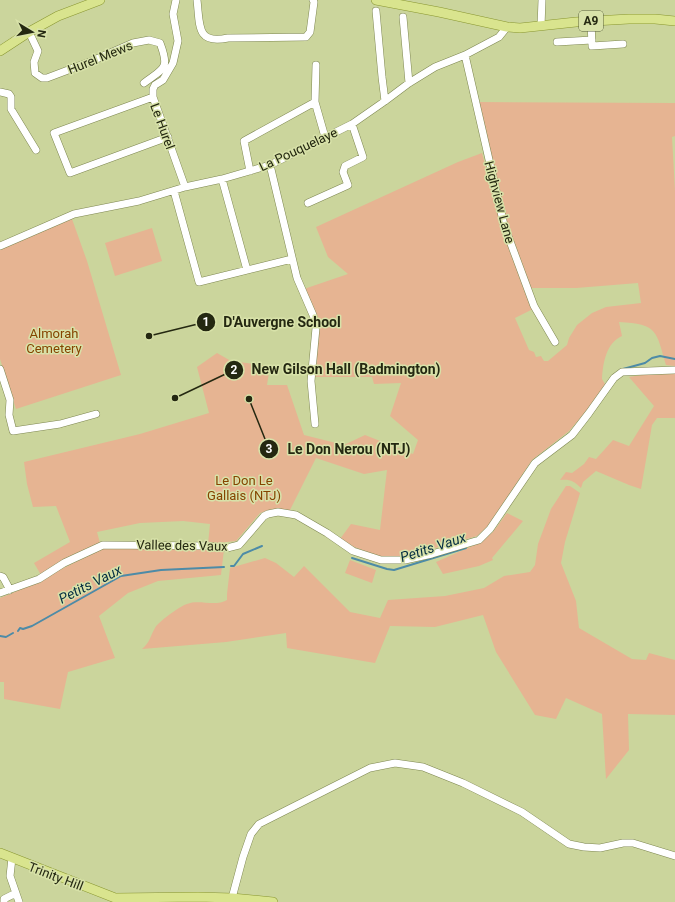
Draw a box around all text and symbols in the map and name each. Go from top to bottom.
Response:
road number: A9 [579,11,603,31]
north arrow [12,12,52,52]
text: N [34,29,48,39]
street label: Hurel Mews [66,38,135,77]
street label: Le Hurel [147,101,178,151]
street label: La Pouquelaye [257,125,340,174]
street label: Highview Lane [481,159,518,245]
callout: D'Auvergne School [196,309,349,335]
text: D'Auvergne School [223,314,341,330]
text: 1 [203,315,209,329]
park label: Almorah Cemetery [26,326,82,356]
callout: New Gilson Hall (Badmington) [224,357,449,383]
text: New Gilson Hall (Badmington) [252,361,441,378]
text: 2 [231,363,238,377]
callout: Le Don Nerou (NTJ) [259,436,418,462]
text: Le Don Nerou (NTJ) [288,441,411,458]
text: 3 [266,442,273,456]
park label: Le Don Le Gallais (NTJ) [207,473,281,503]
water label: Petits Vaux [398,529,468,565]
street label: Vallee des Vaux [136,537,228,554]
water label: Petits Vaux [56,561,124,607]
street label: Trinity Hill [26,859,85,894]

